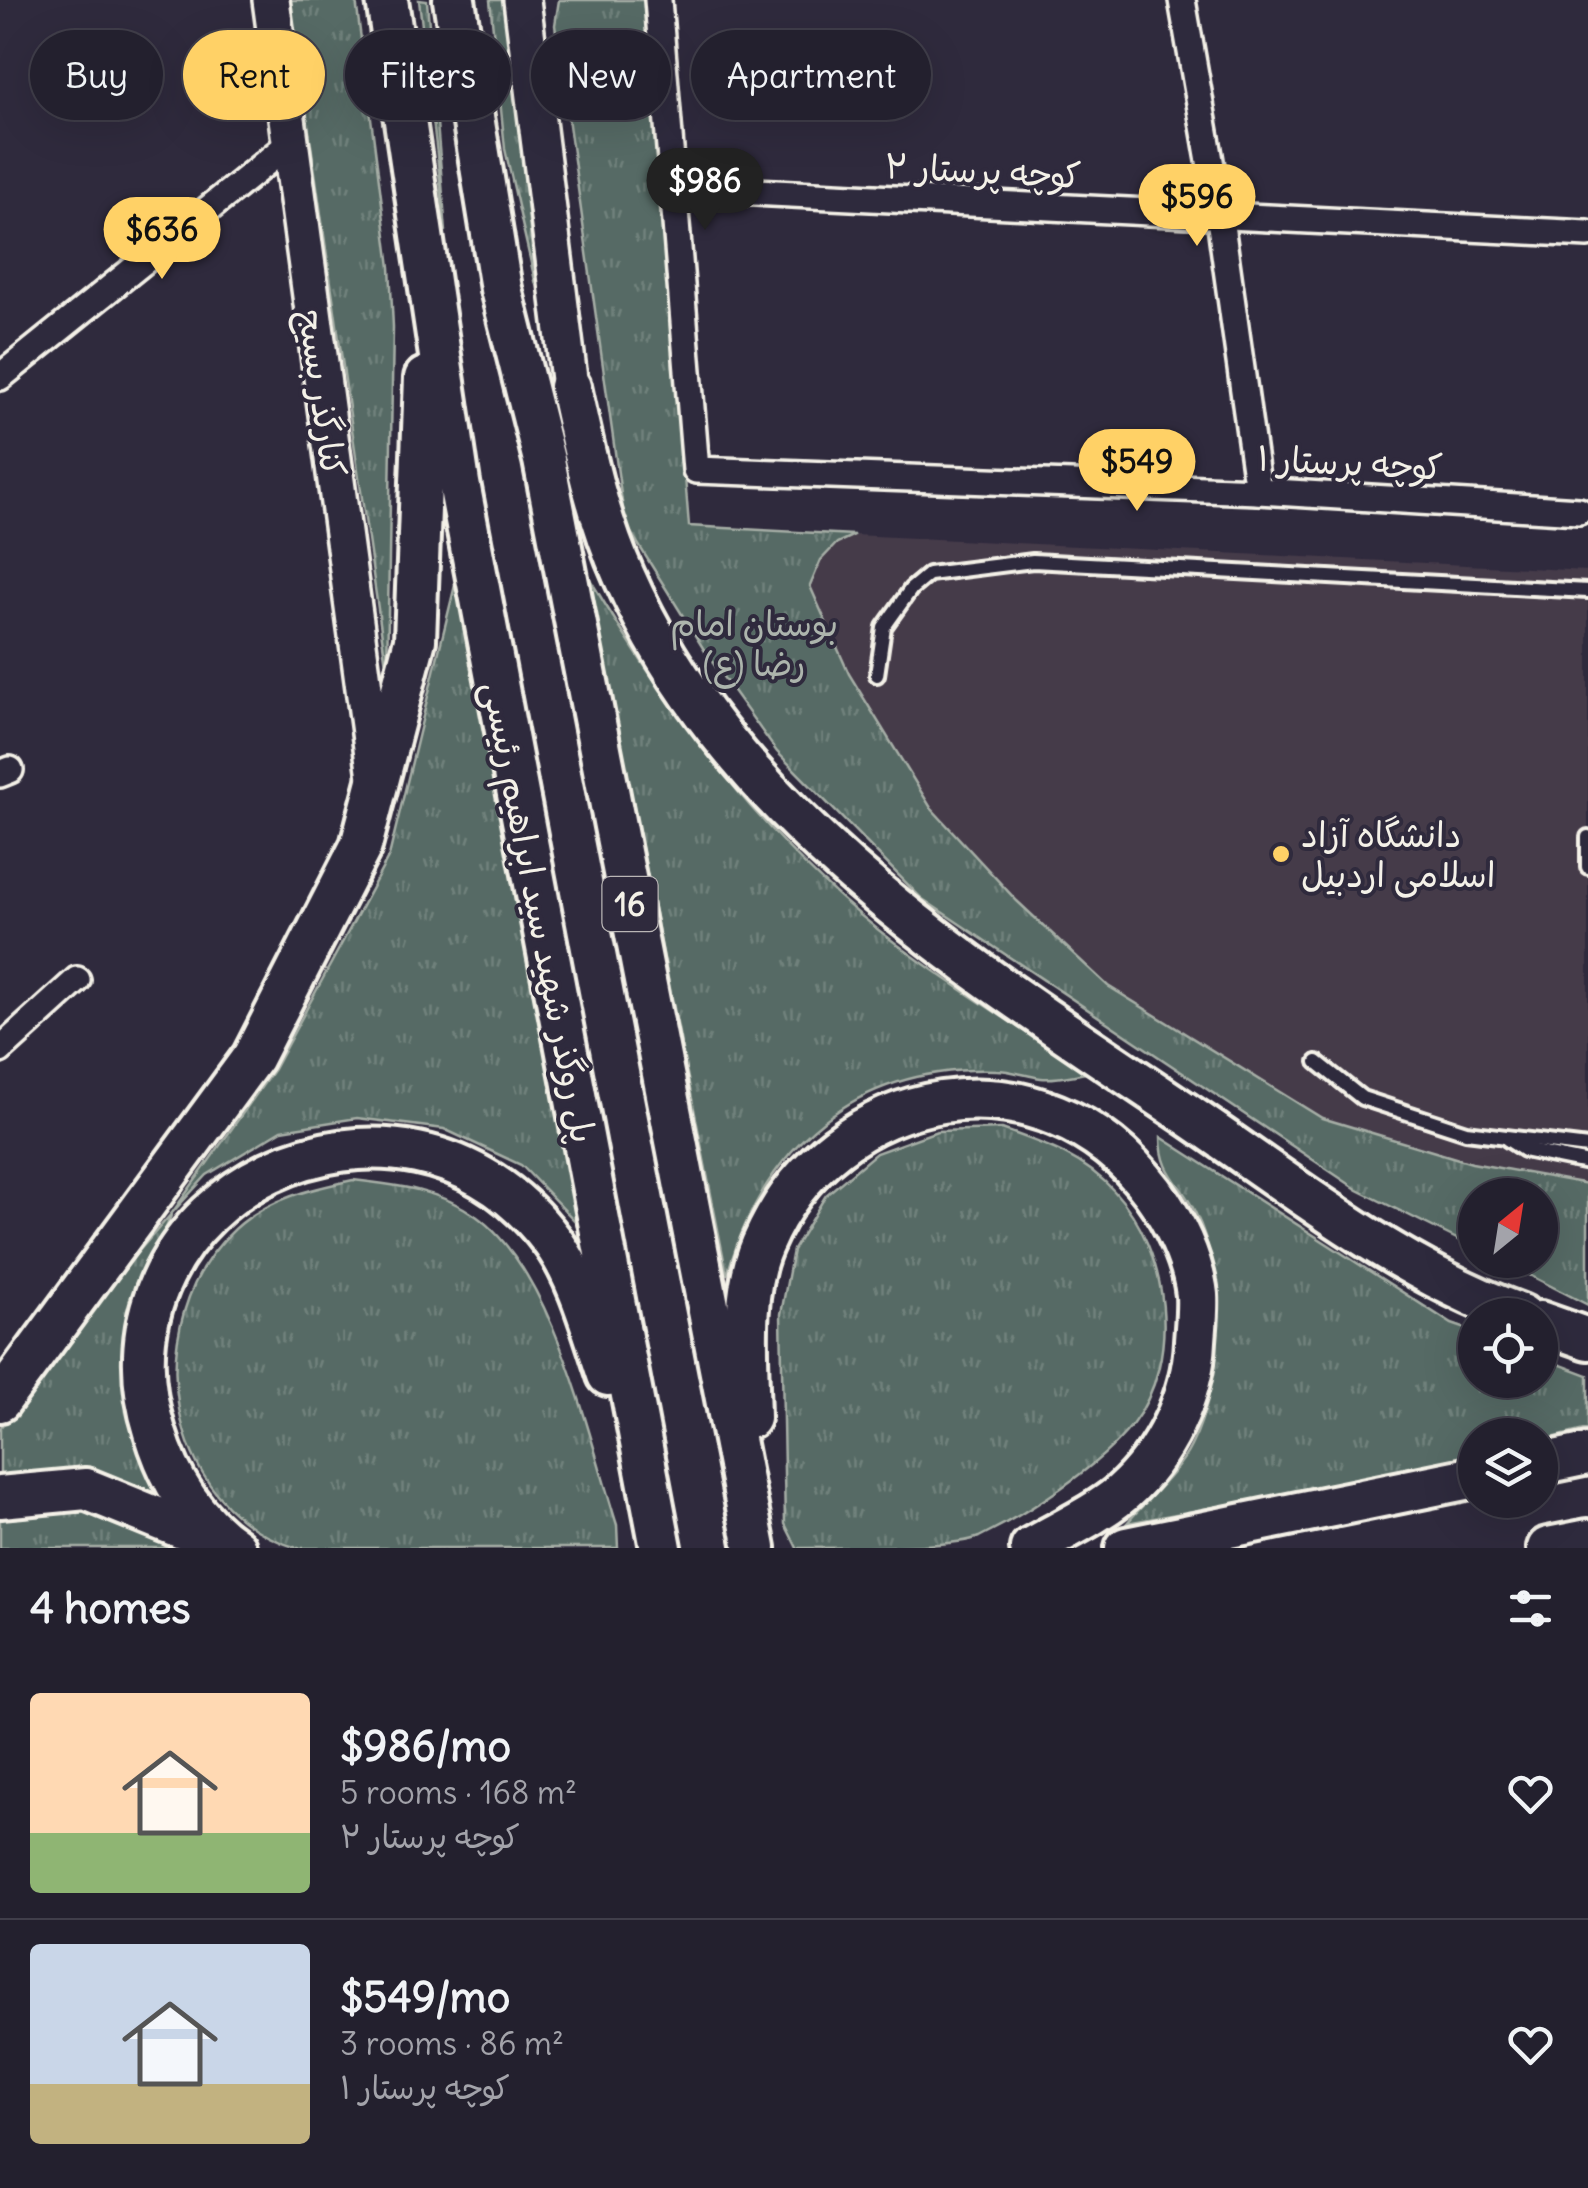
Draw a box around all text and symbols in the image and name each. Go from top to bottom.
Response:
chip: Buy [30,30,163,120]
chip: Rent [183,30,325,120]
chip: Filters [345,30,511,120]
chip: New [531,30,671,120]
chip: Apartment [691,30,931,120]
street label: کوچه پرستار ۲ [884,143,1082,198]
pin: $986 [646,148,764,233]
text: $986 [668,160,742,201]
pin: $596 [1138,164,1256,249]
text: $596 [1161,176,1234,217]
pin: $636 [103,197,221,282]
text: $636 [126,209,198,250]
street label: کنارگذر بسیج [286,306,357,480]
pin: $549 [1078,429,1196,514]
street label: کوچه پرستار ۱ [1256,435,1444,490]
text: $549 [1100,441,1174,482]
park label: بوستان امام رضا (ع) [670,601,838,689]
street label: پل روگذر شهید سید ابراهیم رئیسی [468,678,606,1148]
place label: دانشگاه آزاد اسلامی اردبیل [1301,812,1495,898]
marker: دانشگاه آزاد اسلامی اردبیل [1270,843,1292,865]
road number: 16 [602,877,658,931]
north arrow [1458,1178,1558,1278]
map controls [1458,1178,1558,1518]
button: locate [1458,1298,1558,1398]
button: layers [1458,1418,1558,1518]
icon: filters [1503,1581,1558,1636]
text: 4 homes [30,1582,191,1634]
text: $986/mo [340,1720,511,1772]
icon: home [110,1733,230,1853]
icon: heart [1503,1766,1558,1821]
text: 5 rooms · 168 m² [340,1772,577,1813]
text: کوچه پرستار ۲ [340,1816,520,1857]
text: $549/mo [340,1971,510,2023]
icon: home [110,1984,230,2104]
icon: heart [1503,2017,1558,2072]
text: 3 rooms · 86 m² [340,2023,564,2064]
text: کوچه پرستار ۱ [340,2067,510,2108]

